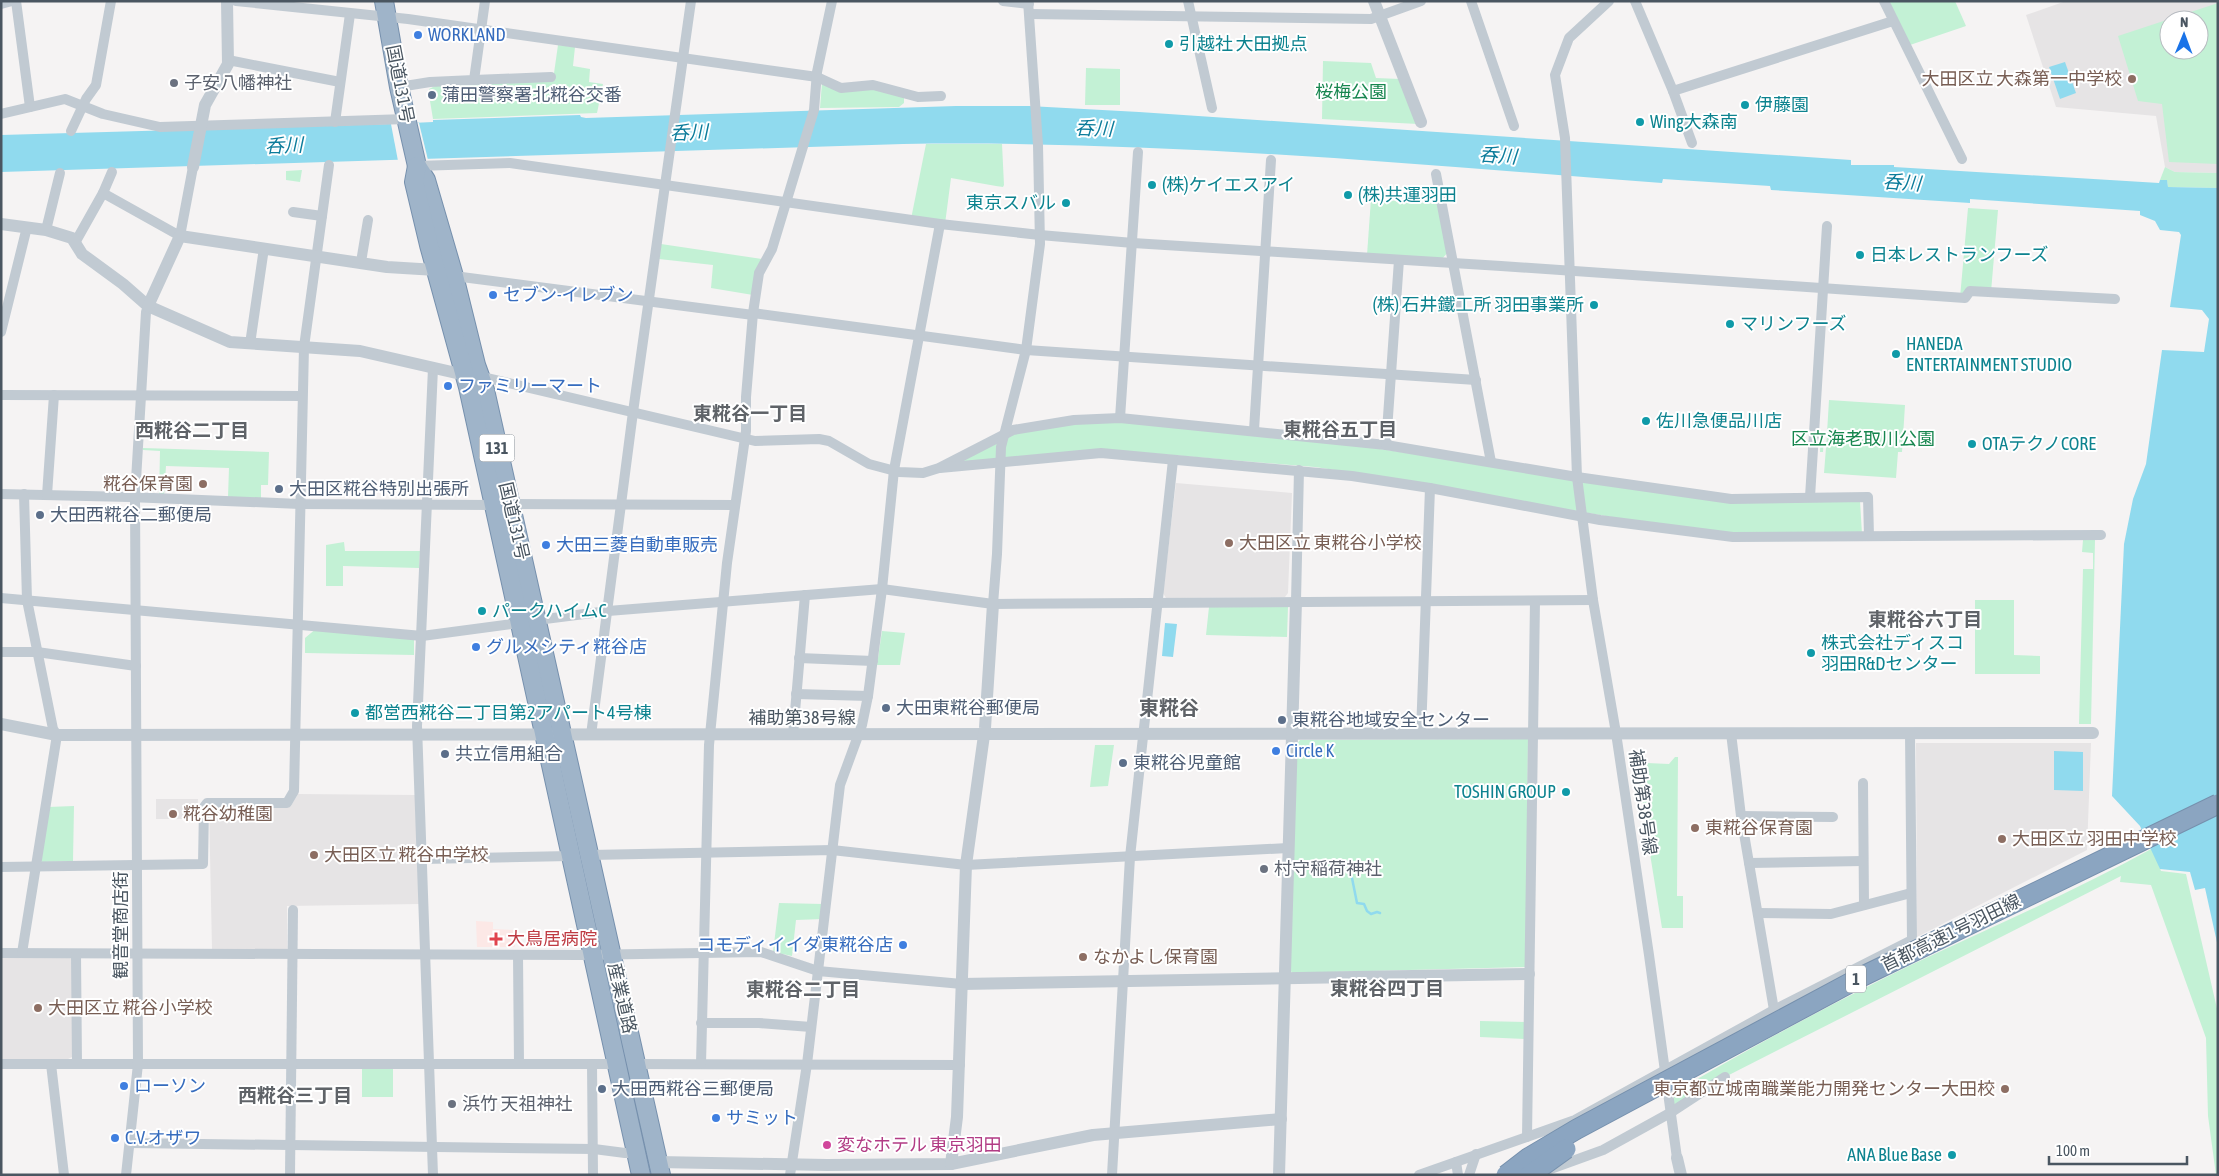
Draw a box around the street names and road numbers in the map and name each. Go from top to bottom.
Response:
street label: 国道131号 [383,43,418,125]
road number: 131 [480,434,514,462]
street label: 国道131号 [495,480,534,562]
street label: 補助第38号線 [749,707,855,728]
street label: 補助第38号線 [1626,748,1661,856]
street label: 観音堂商店街 [110,871,131,979]
street label: 首都高速1号羽田線 [1878,890,2024,975]
street label: 産業道路 [604,960,641,1035]
road number: 1 [1846,966,1866,992]

